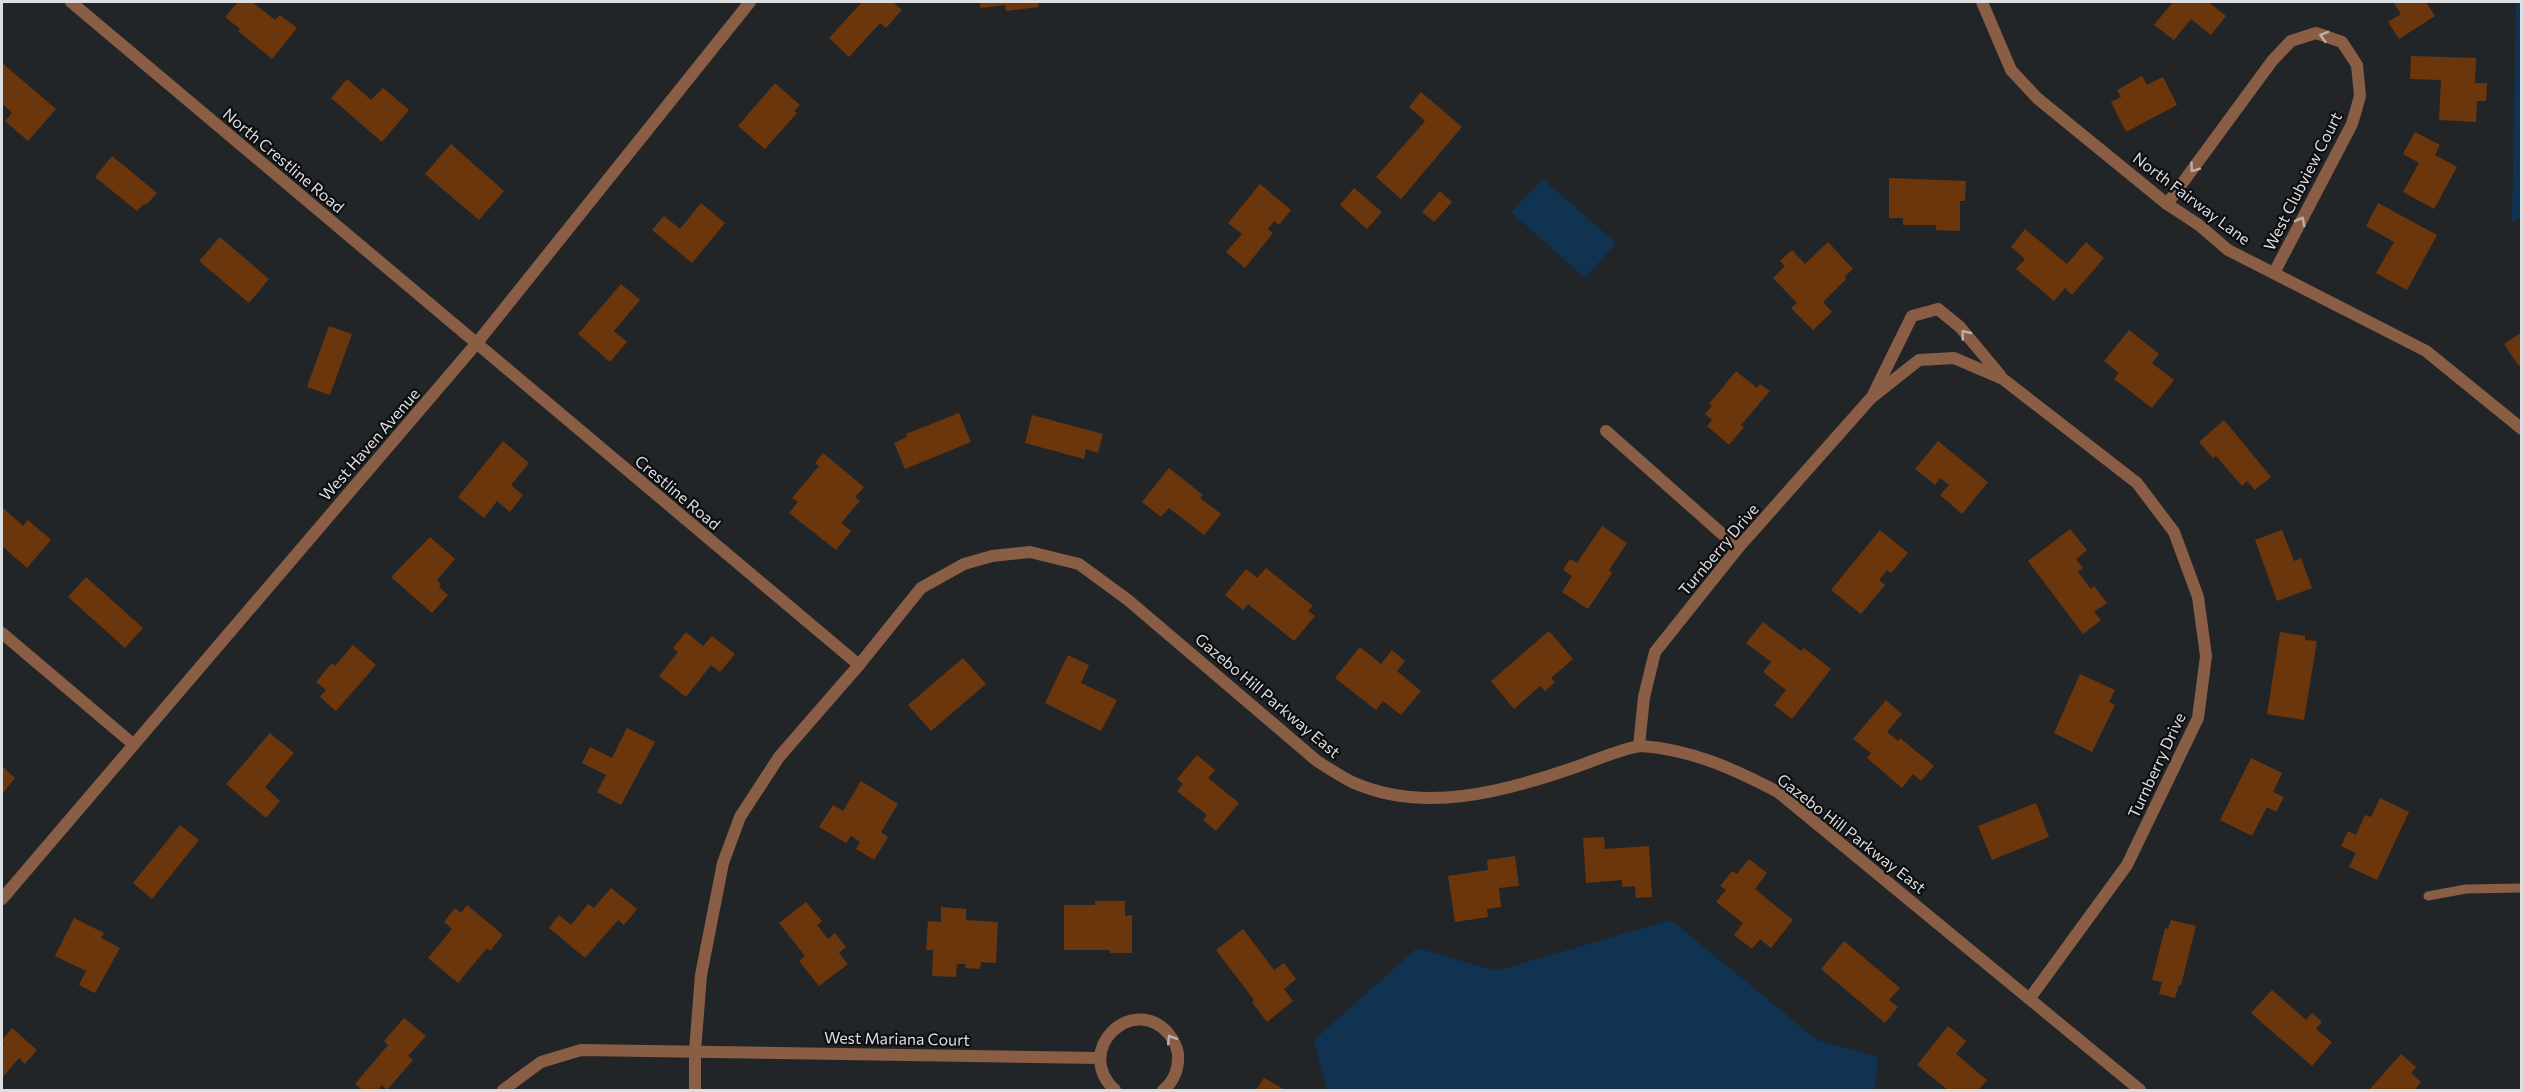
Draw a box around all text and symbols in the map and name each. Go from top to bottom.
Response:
one-way arrow [2319,31,2330,43]
street label: North Crestline Road [220,104,348,216]
street label: West Clubview Court [2259,108,2345,253]
street label: North Fairway Lane [2130,148,2254,248]
one-way arrow [2190,161,2201,172]
one-way arrow [2294,217,2305,227]
one-way arrow [1961,330,1972,341]
street label: West Haven Avenue [315,384,423,504]
street label: Crestline Road [631,451,725,533]
street label: Turnberry Drive [1674,499,1762,599]
street label: Gazebo Hill Parkway East [1192,629,1345,761]
street label: Turnberry Drive [2123,709,2189,821]
street label: Gazebo Hill Parkway East [1774,769,1930,897]
street label: West Mariana Court [824,1027,971,1049]
one-way arrow [1167,1035,1179,1045]

